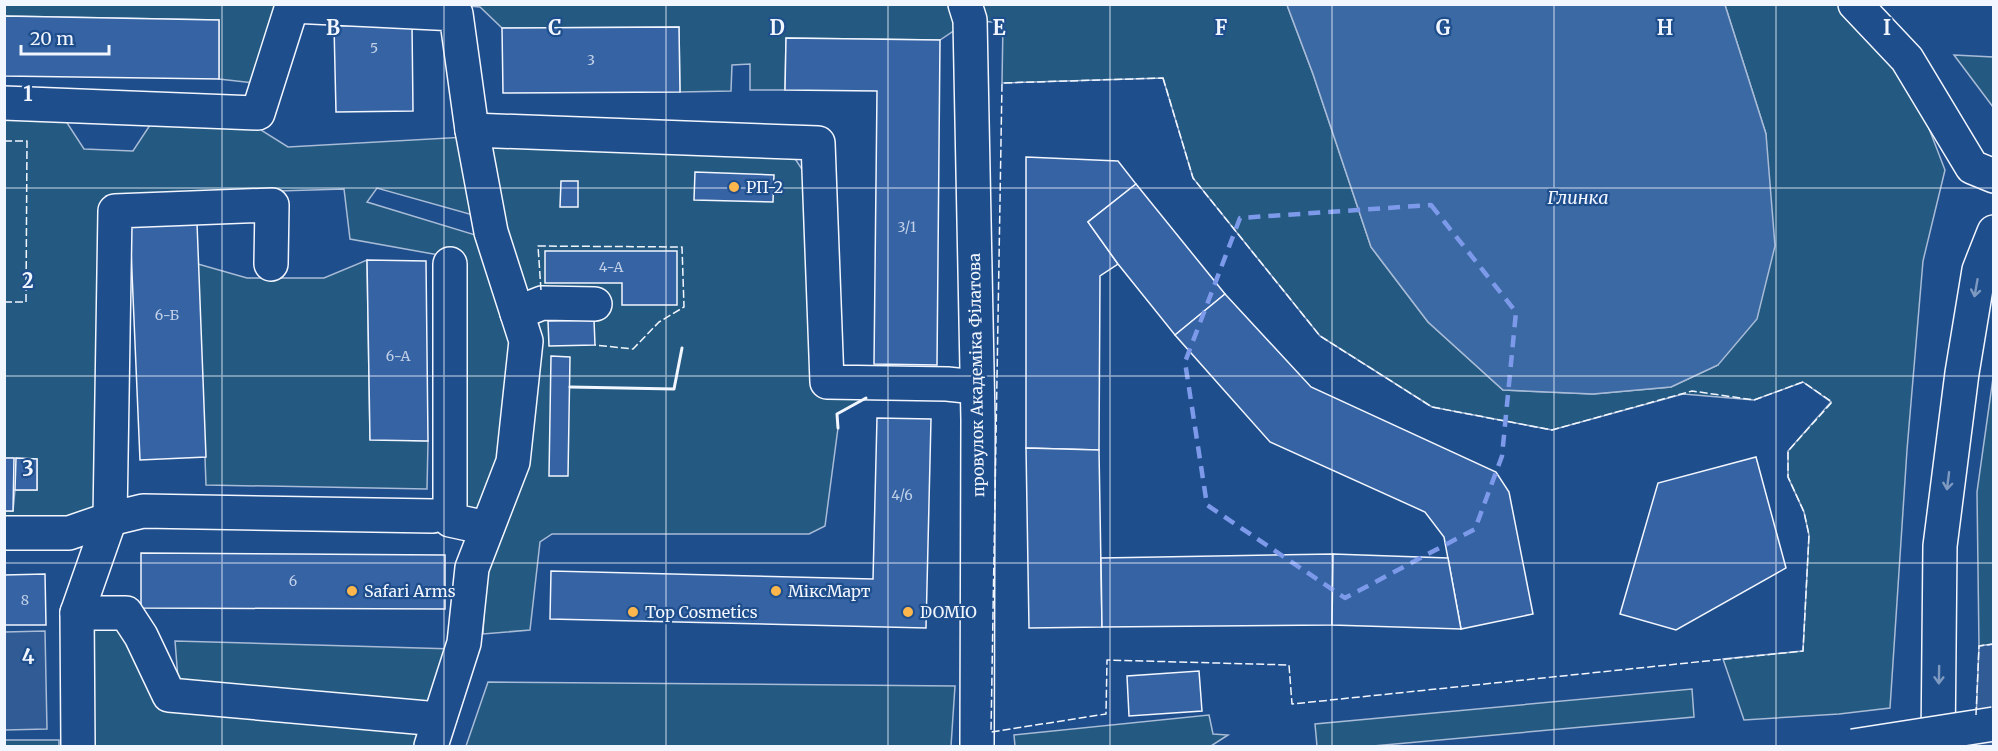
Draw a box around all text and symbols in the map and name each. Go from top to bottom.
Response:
text: B [326,15,340,40]
text: C [548,15,562,40]
text: D [769,15,785,40]
text: E [992,15,1006,40]
text: F [1215,15,1228,40]
text: G [1436,15,1451,40]
text: H [1657,15,1673,40]
text: I [1883,15,1891,40]
scale bar [21,18,110,56]
text: 20 m [30,27,74,50]
house number: 5 [370,39,378,57]
house number: 3 [587,51,595,69]
text: 1 [23,81,33,106]
place label: РП-2 [746,177,783,197]
marker: РП-2 [727,180,741,194]
water label: Глинка [1547,186,1609,209]
house number: 3/1 [898,218,916,236]
street label: провулок Академіка Філатова [964,252,988,497]
house number: 4-А [599,258,623,276]
text: 2 [22,268,34,293]
one-way arrow [1970,278,1981,297]
house number: 6-Б [155,306,180,324]
house number: 6-А [386,347,410,365]
text: 3 [22,456,34,481]
one-way arrow [1943,470,1954,490]
house number: 4/6 [891,486,913,504]
house number: 6 [289,572,297,590]
place label: Safari Arms [364,581,456,601]
place label: МіксМарт [788,581,871,601]
marker: Safari Arms [345,584,359,598]
marker: МіксМарт [769,584,783,598]
house number: 8 [21,591,29,609]
place label: Top Cosmetics [645,602,758,622]
place label: DOMIO [920,602,977,622]
marker: Top Cosmetics [626,605,640,619]
marker: DOMIO [901,605,915,619]
text: 4 [22,644,35,669]
one-way arrow [1933,665,1945,685]

